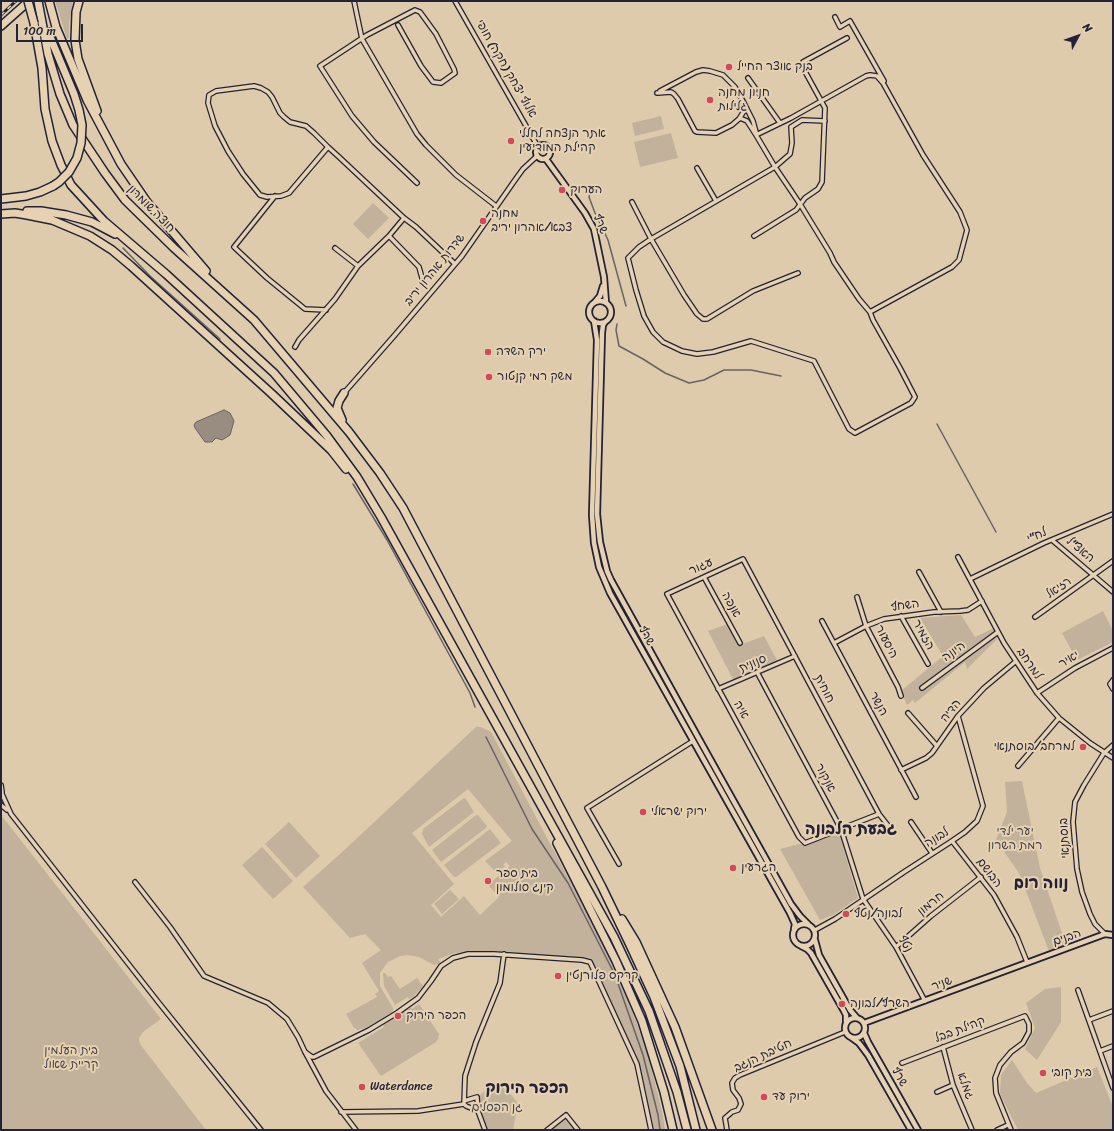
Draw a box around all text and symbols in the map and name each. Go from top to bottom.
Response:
scale bar [18,16,85,42]
north arrow [1058,16,1098,56]
street label: אלוף יצחק (חקה) חופי [472,17,540,121]
text: N [1078,19,1097,37]
text: 100 m [23,20,56,42]
place label: בנק אוצר החייל [737,60,813,74]
marker: בנק אוצר החייל [724,62,734,72]
place label: חניון מחנה גלילות [718,86,770,114]
marker: חניון מחנה גלילות [705,95,715,105]
place label: אתר הנצחה לחללי קהילת המודיעין [519,127,606,155]
marker: אתר הנצחה לחללי קהילת המודיעין [506,136,516,146]
street label: חוצה שומרון [124,182,178,236]
place label: הערוק [570,183,602,197]
marker: הערוק [557,185,567,195]
place label: מחנה צבא/אהרון יריב [491,207,572,235]
street label: שרף [589,212,611,236]
marker: מחנה צבא/אהרון יריב [478,216,488,226]
street label: שדרות אהרון יריב [402,231,468,309]
place label: ירק השדה [496,345,546,359]
marker: ירק השדה [483,347,493,357]
place label: משק רמי קנטור [497,370,572,384]
marker: משק רמי קנטור [484,372,494,382]
street label: לח"י [1025,525,1049,547]
street label: האצ"ל [1063,534,1097,566]
street label: עגור [687,555,715,579]
street label: רזיאל [1043,574,1075,602]
street label: אנפה [718,590,744,620]
street label: השחף [890,597,920,615]
street label: הזמיר [909,617,937,653]
street label: היסעור [872,623,900,661]
street label: שרף [635,624,657,648]
street label: היונה [940,639,968,665]
street label: למרחב [1013,646,1045,682]
street label: יאיר [1056,648,1082,672]
street label: סנונית [737,652,769,676]
street label: חוחית [811,672,837,706]
street label: הנשר [866,689,890,719]
street label: הדיה [937,697,965,725]
street label: איה [730,698,752,722]
place label: למרחב/בוסתנאי [994,740,1075,754]
marker: למרחב/בוסתנאי [1078,742,1088,752]
street label: אנקור [812,761,838,795]
place label: ירוק ישראלי [651,805,707,819]
marker: ירוק ישראלי [638,807,648,817]
street label: בוסתנאי [1057,817,1073,859]
district label: גבעת הלבונה [805,820,897,840]
street label: לבונה [922,825,952,851]
park label: יער ילדי רמת השרון [988,825,1042,853]
street label: הבושם [973,855,1005,891]
place label: הגרעין [741,861,776,875]
marker: הגרעין [728,863,738,873]
place label: בית ספר קינג סולומון [496,867,554,895]
district label: נווה רום [1014,874,1068,894]
marker: בית ספר קינג סולומון [483,876,493,886]
street label: חרמון [915,889,947,919]
place label: לבונה/נטף [854,907,903,921]
marker: לבונה/נטף [841,909,851,919]
street label: הבנים [1051,926,1083,950]
street label: נטף [895,933,915,955]
place label: קרקס פלורנטין [566,969,638,983]
marker: קרקס פלורנטין [553,971,563,981]
street label: שניר [930,974,954,994]
place label: השרף/לבונה [850,997,910,1011]
marker: השרף/לבונה [837,999,847,1009]
place label: הכפר הירוק [406,1009,466,1023]
marker: הכפר הירוק [393,1011,403,1021]
street label: קהילת בבל [933,1014,987,1046]
street label: חטיבת הנגב [732,1036,794,1076]
park label: בית העלמין קריית שאול [44,1044,98,1072]
street label: שרף [888,1065,910,1089]
place label: בית קובי [1051,1066,1092,1080]
marker: בית קובי [1038,1068,1048,1078]
street label: גמלא [953,1070,977,1102]
district label: הכפר הירוק [485,1079,569,1099]
place label: Waterdance [370,1080,433,1094]
marker: Waterdance [357,1082,367,1092]
place label: ירוק עד [772,1090,810,1104]
marker: ירוק עד [759,1092,769,1102]
park label: גן הפסלים [471,1101,523,1115]

